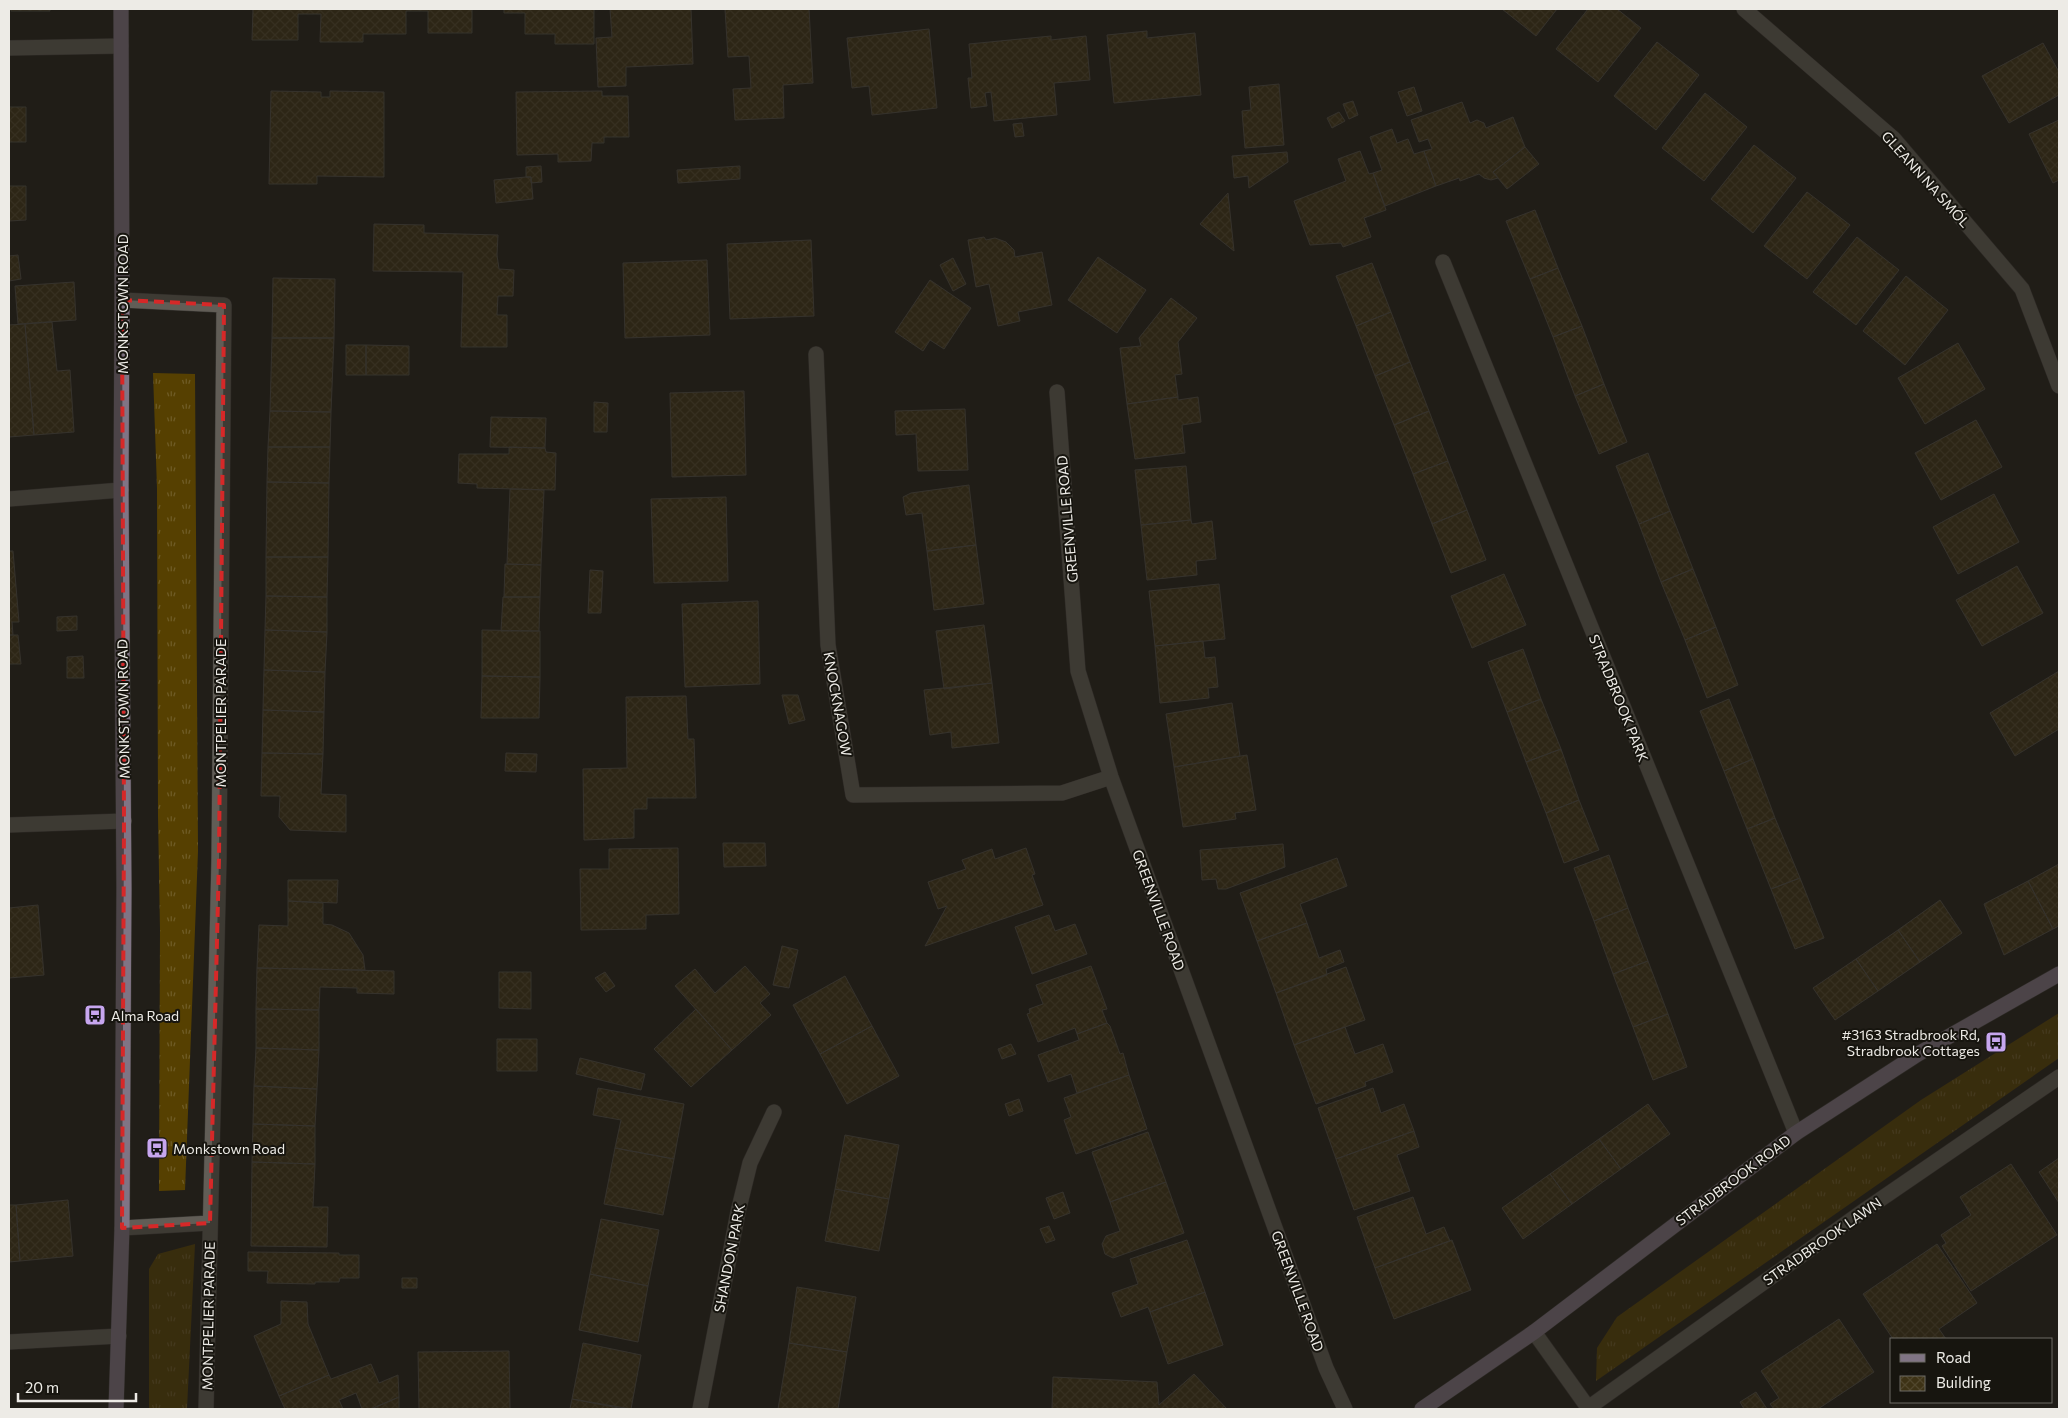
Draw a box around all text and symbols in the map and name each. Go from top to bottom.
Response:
street label: GLEANN NA SMÓL [1878,127,1974,231]
street label: MONKSTOWN ROAD [114,234,131,374]
street label: GREENVILLE ROAD [1053,455,1081,583]
street label: STRADBROOK PARK [1586,632,1652,764]
street label: MONKSTOWN ROAD [113,639,133,779]
street label: MONTPELIER PARADE [212,639,229,787]
street label: KNOCKNAGOW [820,650,856,758]
street label: GREENVILLE ROAD [1129,847,1189,973]
bus stop icon: Alma Road [83,1003,107,1027]
place label: Alma Road [111,1007,179,1024]
place label: #3163 Stradbrook Rd, Stradbrook Cottages [1842,1026,1980,1059]
bus stop icon: #3163 Stradbrook Rd, Stradbrook Cottages [1984,1030,2008,1054]
street label: STRADBROOK ROAD [1672,1131,1794,1229]
bus stop icon: Monkstown Road [145,1136,169,1160]
place label: Monkstown Road [173,1140,285,1157]
street label: STRADBROOK LAWN [1759,1194,1885,1288]
street label: SHANDON PARK [710,1202,748,1314]
street label: GREENVILLE ROAD [1268,1228,1328,1354]
street label: MONTPELIER PARADE [198,1241,218,1391]
legend [1890,1338,2053,1403]
text: Road [1936,1348,1971,1366]
scale bar [18,1370,135,1402]
text: Building [1936,1373,1991,1391]
text: 20 m [25,1378,59,1396]

